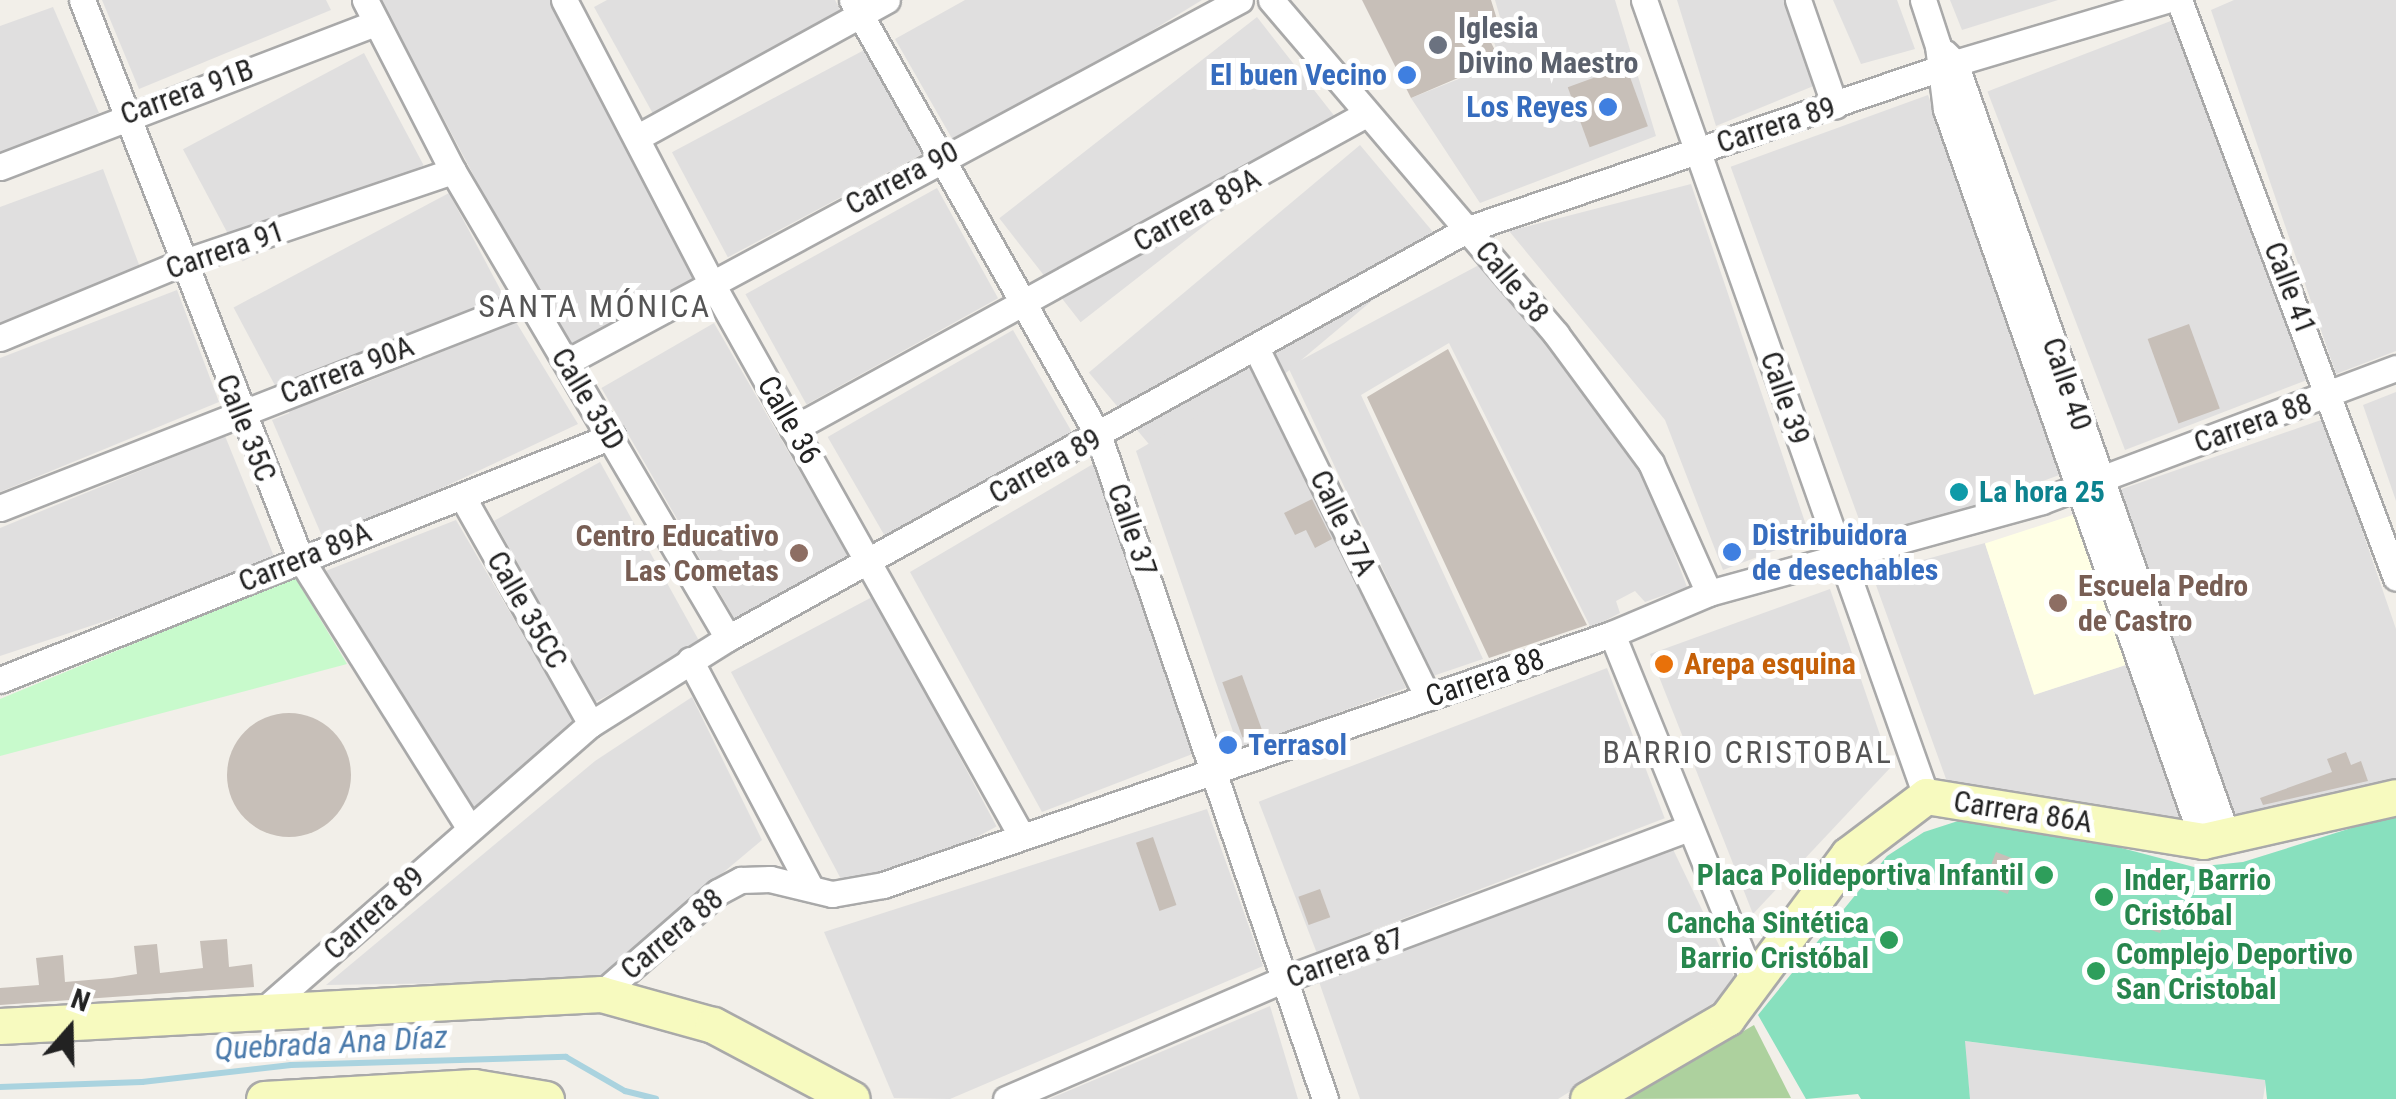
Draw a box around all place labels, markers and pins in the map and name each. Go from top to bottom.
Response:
place label: Iglesia Divino Maestro [1458,10,1639,80]
marker: Iglesia Divino Maestro [1427,34,1449,56]
place label: El buen Vecino [1210,57,1387,93]
marker: El buen Vecino [1396,64,1418,86]
place label: Los Reyes [1466,89,1588,125]
marker: Los Reyes [1597,96,1619,118]
place label: La hora 25 [1979,474,2105,510]
marker: La hora 25 [1948,481,1970,503]
place label: Distribuidora de desechables [1752,517,1938,588]
place label: Centro Educativo Las Cometas [575,518,779,588]
marker: Distribuidora de desechables [1721,541,1743,563]
marker: Centro Educativo Las Cometas [788,542,810,564]
place label: Escuela Pedro de Castro [2078,568,2248,638]
marker: Escuela Pedro de Castro [2047,592,2069,614]
place label: Arepa esquina [1684,646,1856,682]
marker: Arepa esquina [1653,653,1675,675]
place label: Terrasol [1248,727,1347,763]
marker: Terrasol [1217,734,1239,756]
place label: Placa Polideportiva Infantil [1697,857,2024,893]
place label: Inder, Barrio Cristóbal [2124,862,2271,932]
marker: Placa Polideportiva Infantil [2033,864,2055,886]
marker: Inder, Barrio Cristóbal [2093,886,2115,908]
place label: Cancha Sintética Barrio Cristóbal [1667,905,1869,976]
marker: Cancha Sintética Barrio Cristóbal [1878,929,1900,951]
place label: Complejo Deportivo San Cristobal [2116,936,2353,1006]
marker: Complejo Deportivo San Cristobal [2085,960,2107,982]

